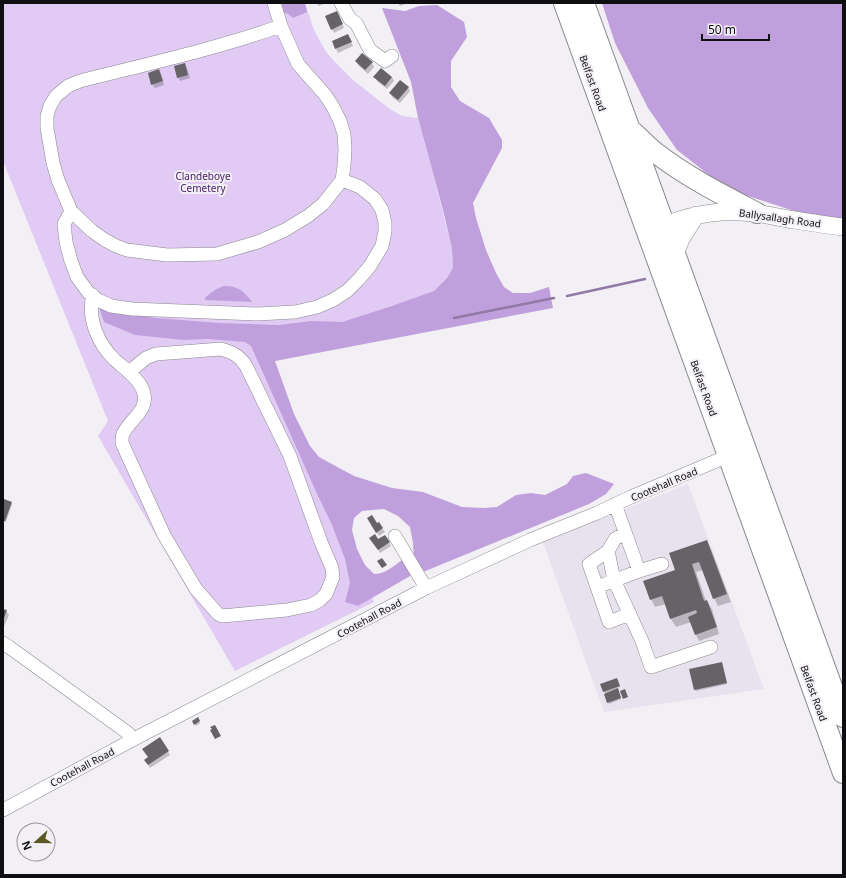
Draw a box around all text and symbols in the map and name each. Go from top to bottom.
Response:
scale bar [702,16,769,42]
text: 50 m [708,21,736,38]
street label: Belfast Road [576,53,610,113]
park label: Clandeboye Cemetery [175,169,231,195]
street label: Ballysallagh Road [738,205,822,231]
street label: Belfast Road [687,358,721,418]
street label: Cootehall Road [628,464,700,504]
street label: Cootehall Road [334,595,404,641]
street label: Belfast Road [797,663,831,723]
street label: Cootehall Road [47,744,117,790]
north arrow [16,822,56,862]
text: N [18,839,35,853]

